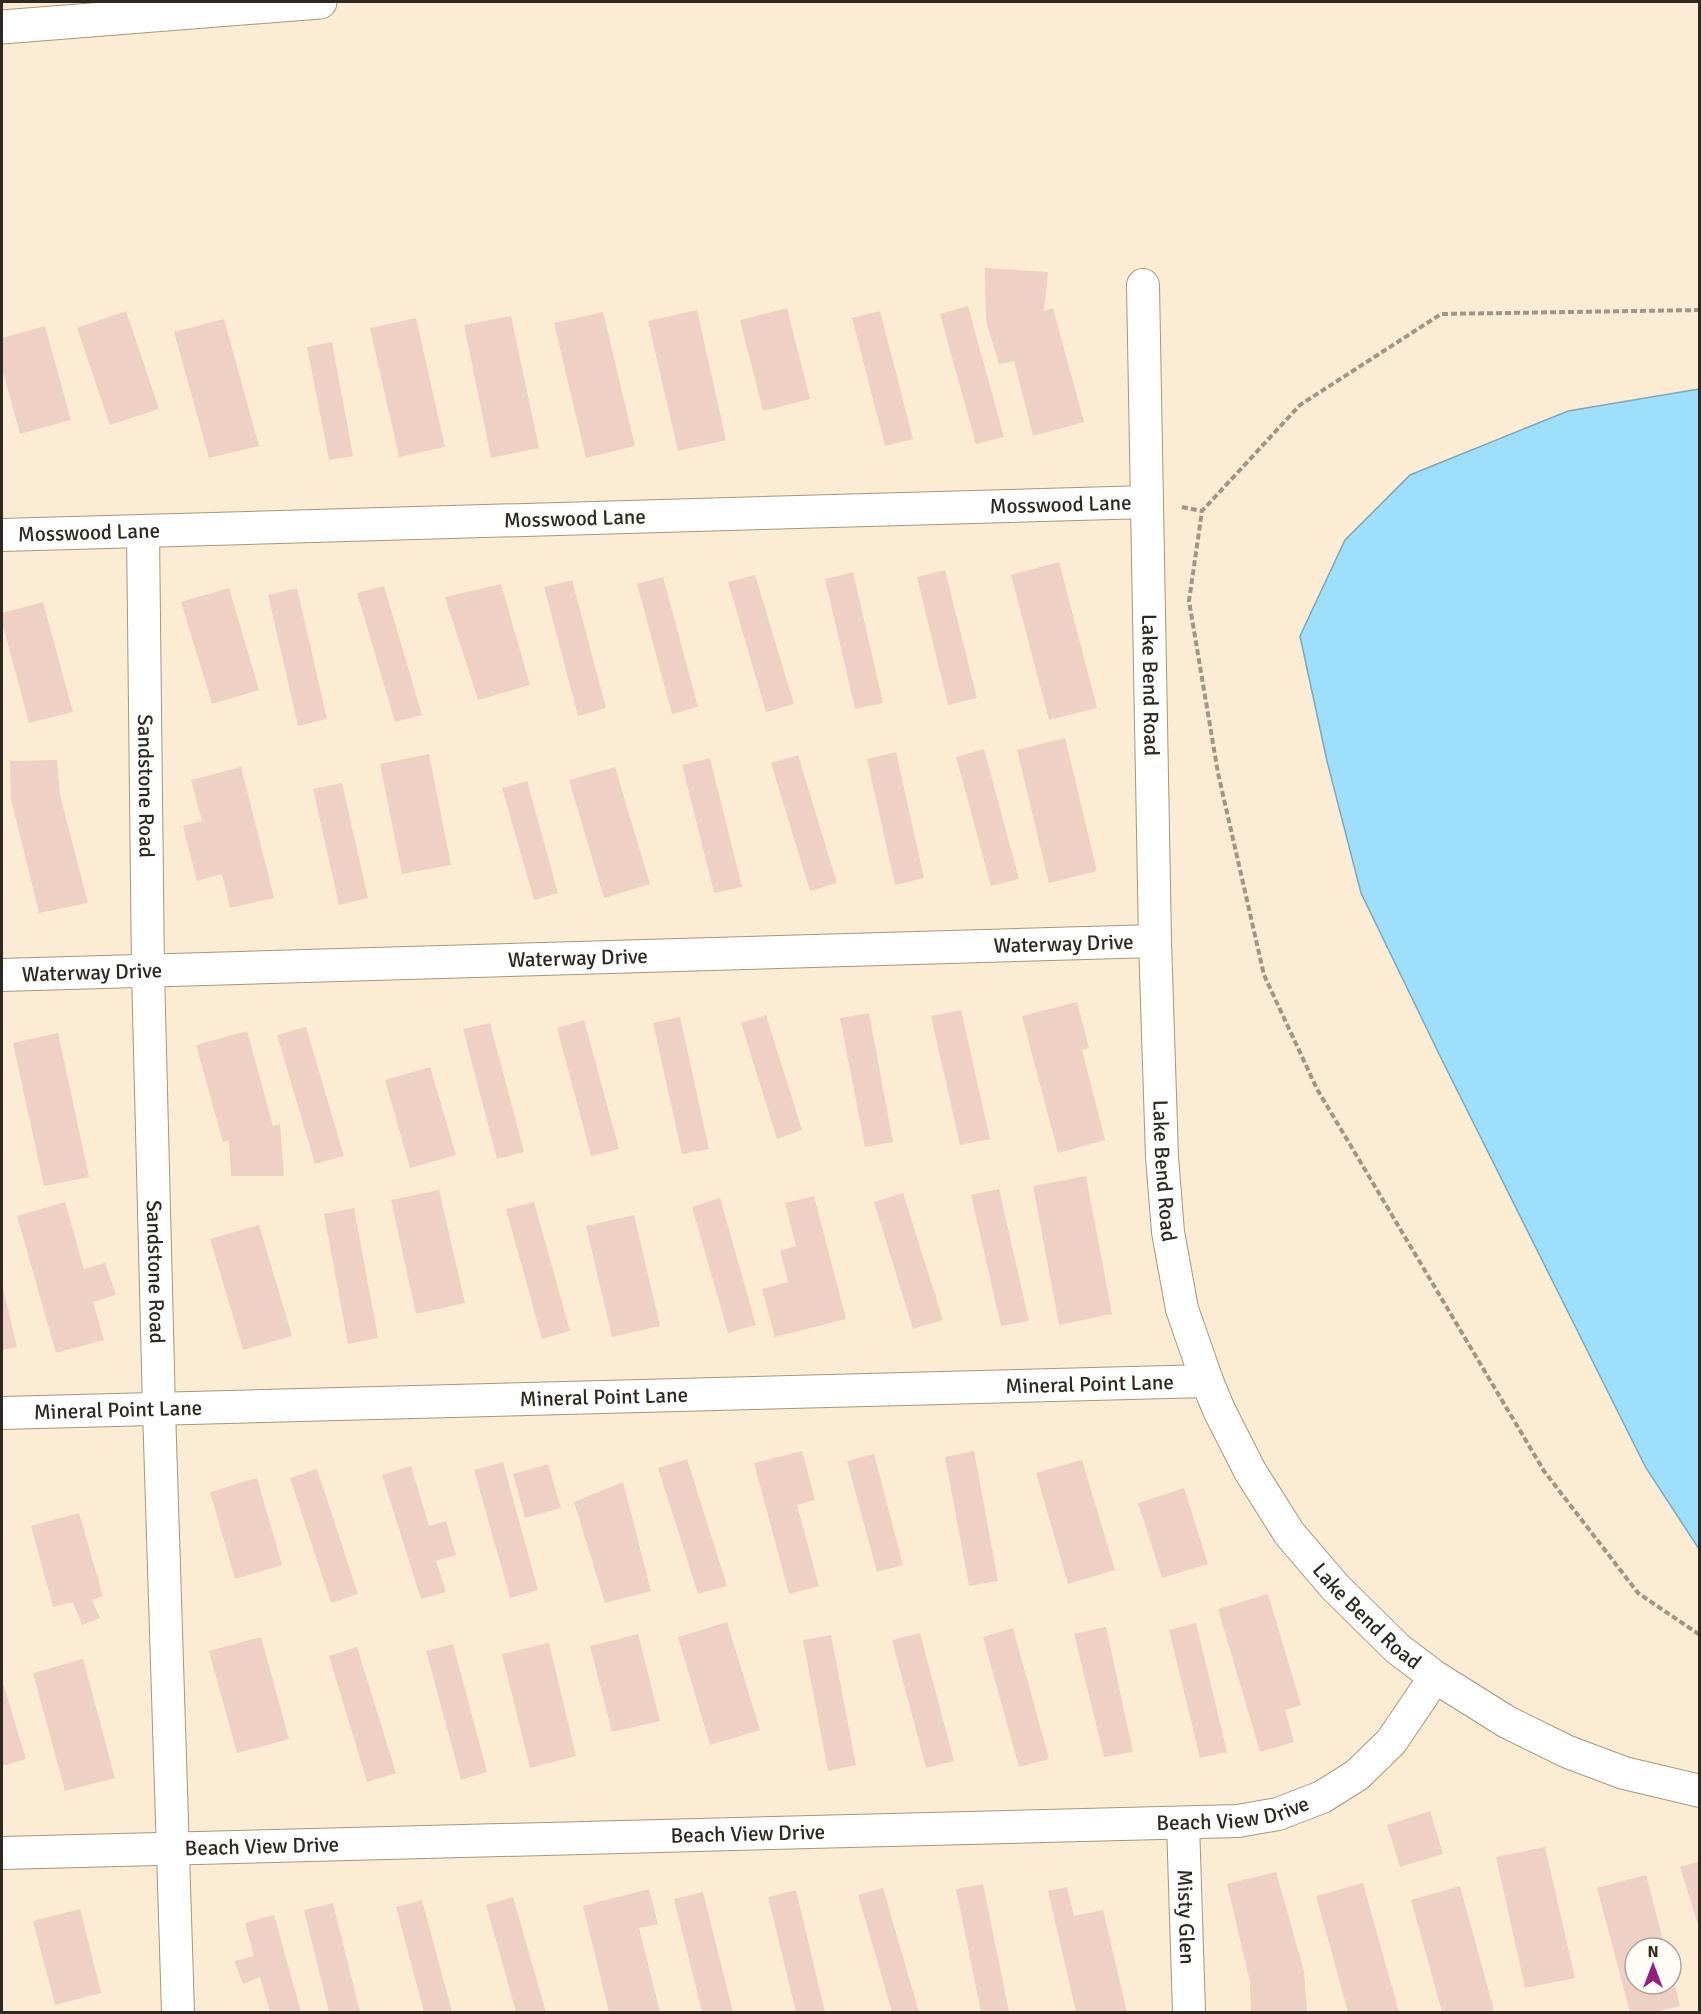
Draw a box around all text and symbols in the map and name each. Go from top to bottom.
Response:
street label: Mosswood Lane [989,489,1132,520]
street label: Mosswood Lane [503,503,646,534]
street label: Mosswood Lane [18,517,160,548]
street label: Lake Bend Road [1136,614,1165,756]
street label: Sandstone Road [132,714,160,858]
street label: Waterway Drive [993,929,1134,959]
street label: Waterway Drive [507,943,648,973]
street label: Waterway Drive [22,957,162,987]
street label: Lake Bend Road [1147,1099,1183,1244]
street label: Sandstone Road [141,1200,170,1344]
street label: Mineral Point Lane [1005,1369,1174,1399]
street label: Mineral Point Lane [519,1382,688,1412]
street label: Mineral Point Lane [33,1395,203,1425]
street label: Lake Bend Road [1307,1557,1426,1675]
street label: Beach View Drive [1156,1790,1313,1836]
street label: Beach View Drive [670,1819,825,1849]
street label: Beach View Drive [184,1831,340,1861]
street label: Misty Glen [1171,1869,1200,1965]
north arrow [1623,1936,1683,1996]
text: N [1647,1942,1659,1962]

